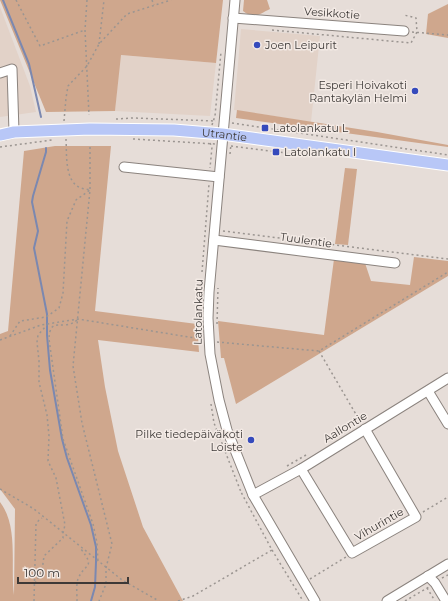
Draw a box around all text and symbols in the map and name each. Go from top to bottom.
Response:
street label: Vesikkotie [304,4,361,22]
place label: Joen Leipurit [264,38,337,52]
marker: Joen Leipurit [252,40,262,50]
place label: Esperi Hoivakoti Rantakylän Helmi [309,78,407,105]
marker: Esperi Hoivakoti Rantakylän Helmi [410,86,420,96]
place label: Latolankatu L [273,121,349,135]
marker: Latolankatu L [260,123,270,133]
street label: Utrantie [201,125,248,144]
place label: Latolankatu I [284,145,356,159]
marker: Latolankatu I [271,147,281,157]
street label: Tuulentie [279,229,333,251]
street label: Latolankatu [190,279,206,345]
street label: Aallontie [321,408,370,446]
place label: Pilke tiedepäiväkoti Loiste [135,427,243,454]
marker: Pilke tiedepäiväkoti Loiste [246,435,256,445]
street label: Vihurintie [352,504,406,544]
scale bar [18,559,128,585]
text: 100 m [24,565,60,580]

